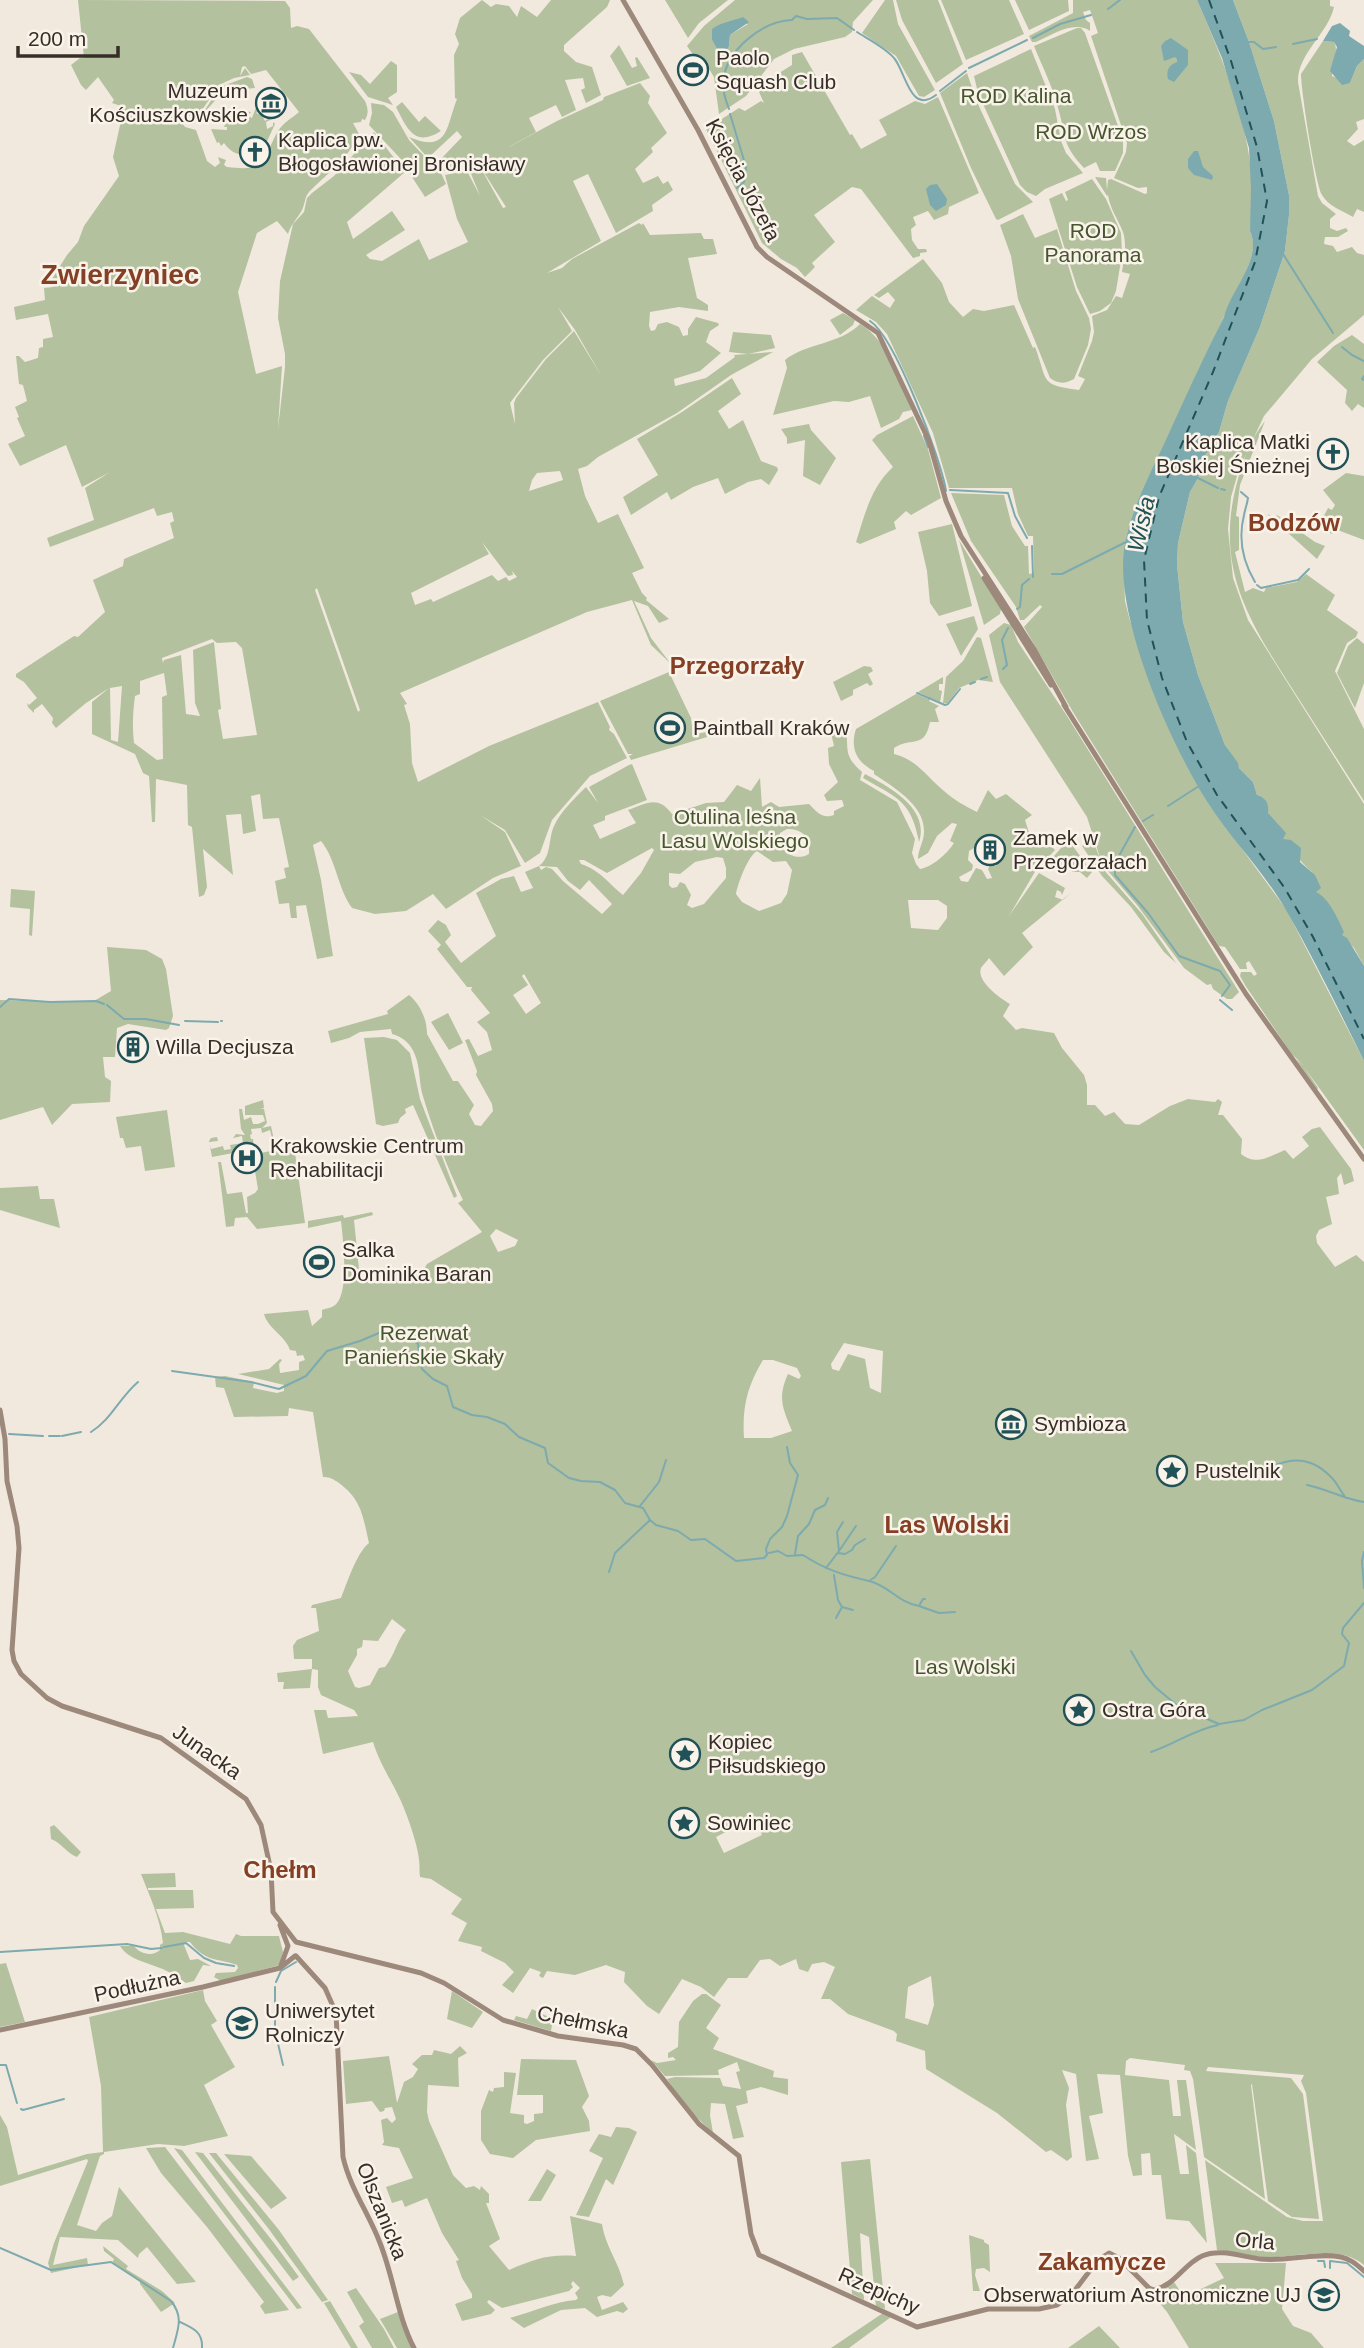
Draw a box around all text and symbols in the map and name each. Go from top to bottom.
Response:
scale bar [18,14,117,58]
text: 200 m [28,27,86,50]
place label: Paolo Squash Club [716,46,836,93]
sports icon: Paolo Squash Club [676,53,710,87]
place label: Muzeum Kościuszkowskie [89,79,248,126]
park label: ROD Kalina [961,84,1072,107]
museum icon: Muzeum Kościuszkowskie [254,86,288,120]
street label: Księcia Józefa [702,115,786,245]
park label: ROD Wrzos [1035,120,1147,143]
place label: Kaplica pw. Błogosławionej Bronisławy [278,128,526,175]
church icon: Kaplica pw. Błogosławionej Bronisławy [238,135,272,169]
park label: ROD Panorama [1045,219,1142,266]
district label: Zwierzyniec [41,259,199,290]
place label: Kaplica Matki Boskiej Śnieżnej [1156,430,1310,477]
church icon: Kaplica Matki Boskiej Śnieżnej [1316,437,1350,471]
water label: Wisła [1122,494,1160,554]
district label: Bodzów [1248,509,1340,536]
district label: Przegorzały [670,652,805,679]
sports icon: Paintball Kraków [653,711,687,745]
place label: Paintball Kraków [693,716,850,739]
park label: Otulina leśna Lasu Wolskiego [661,805,809,852]
place label: Zamek w Przegorzałach [1013,826,1147,873]
building icon: Zamek w Przegorzałach [973,833,1007,867]
building icon: Willa Decjusza [116,1030,150,1064]
place label: Willa Decjusza [156,1035,294,1058]
place label: Krakowskie Centrum Rehabilitacji [270,1134,464,1181]
hospital icon: Krakowskie Centrum Rehabilitacji [230,1141,264,1175]
place label: Salka Dominika Baran [342,1238,491,1285]
sports icon: Salka Dominika Baran [302,1245,336,1279]
park label: Rezerwat Panieńskie Skały [344,1321,504,1368]
museum icon: Symbioza [994,1407,1028,1441]
place label: Symbioza [1034,1412,1127,1435]
place icon: Pustelnik [1155,1454,1189,1488]
place label: Pustelnik [1195,1459,1281,1482]
district label: Las Wolski [885,1511,1009,1538]
park label: Las Wolski [914,1655,1016,1678]
place icon: Ostra Góra [1062,1693,1096,1727]
place label: Ostra Góra [1102,1698,1206,1721]
street label: Junacka [169,1720,246,1784]
place label: Kopiec Piłsudskiego [708,1730,826,1777]
place icon: Kopiec Piłsudskiego [668,1737,702,1771]
place icon: Sowiniec [667,1806,701,1840]
place label: Sowiniec [707,1811,791,1834]
district label: Chełm [243,1856,317,1883]
street label: Podłużna [92,1965,182,2006]
place label: Uniwersytet Rolniczy [265,1999,375,2046]
street label: Chełmska [535,2001,631,2043]
school or university icon: Uniwersytet Rolniczy [225,2006,259,2040]
street label: Olszanicka [353,2159,412,2263]
street label: Orla [1234,2227,1276,2254]
district label: Zakamycze [1038,2248,1166,2275]
street label: Rzepichy [835,2262,924,2319]
school or university icon: Obserwatorium Astronomiczne UJ [1307,2278,1341,2312]
place label: Obserwatorium Astronomiczne UJ [984,2283,1301,2306]

